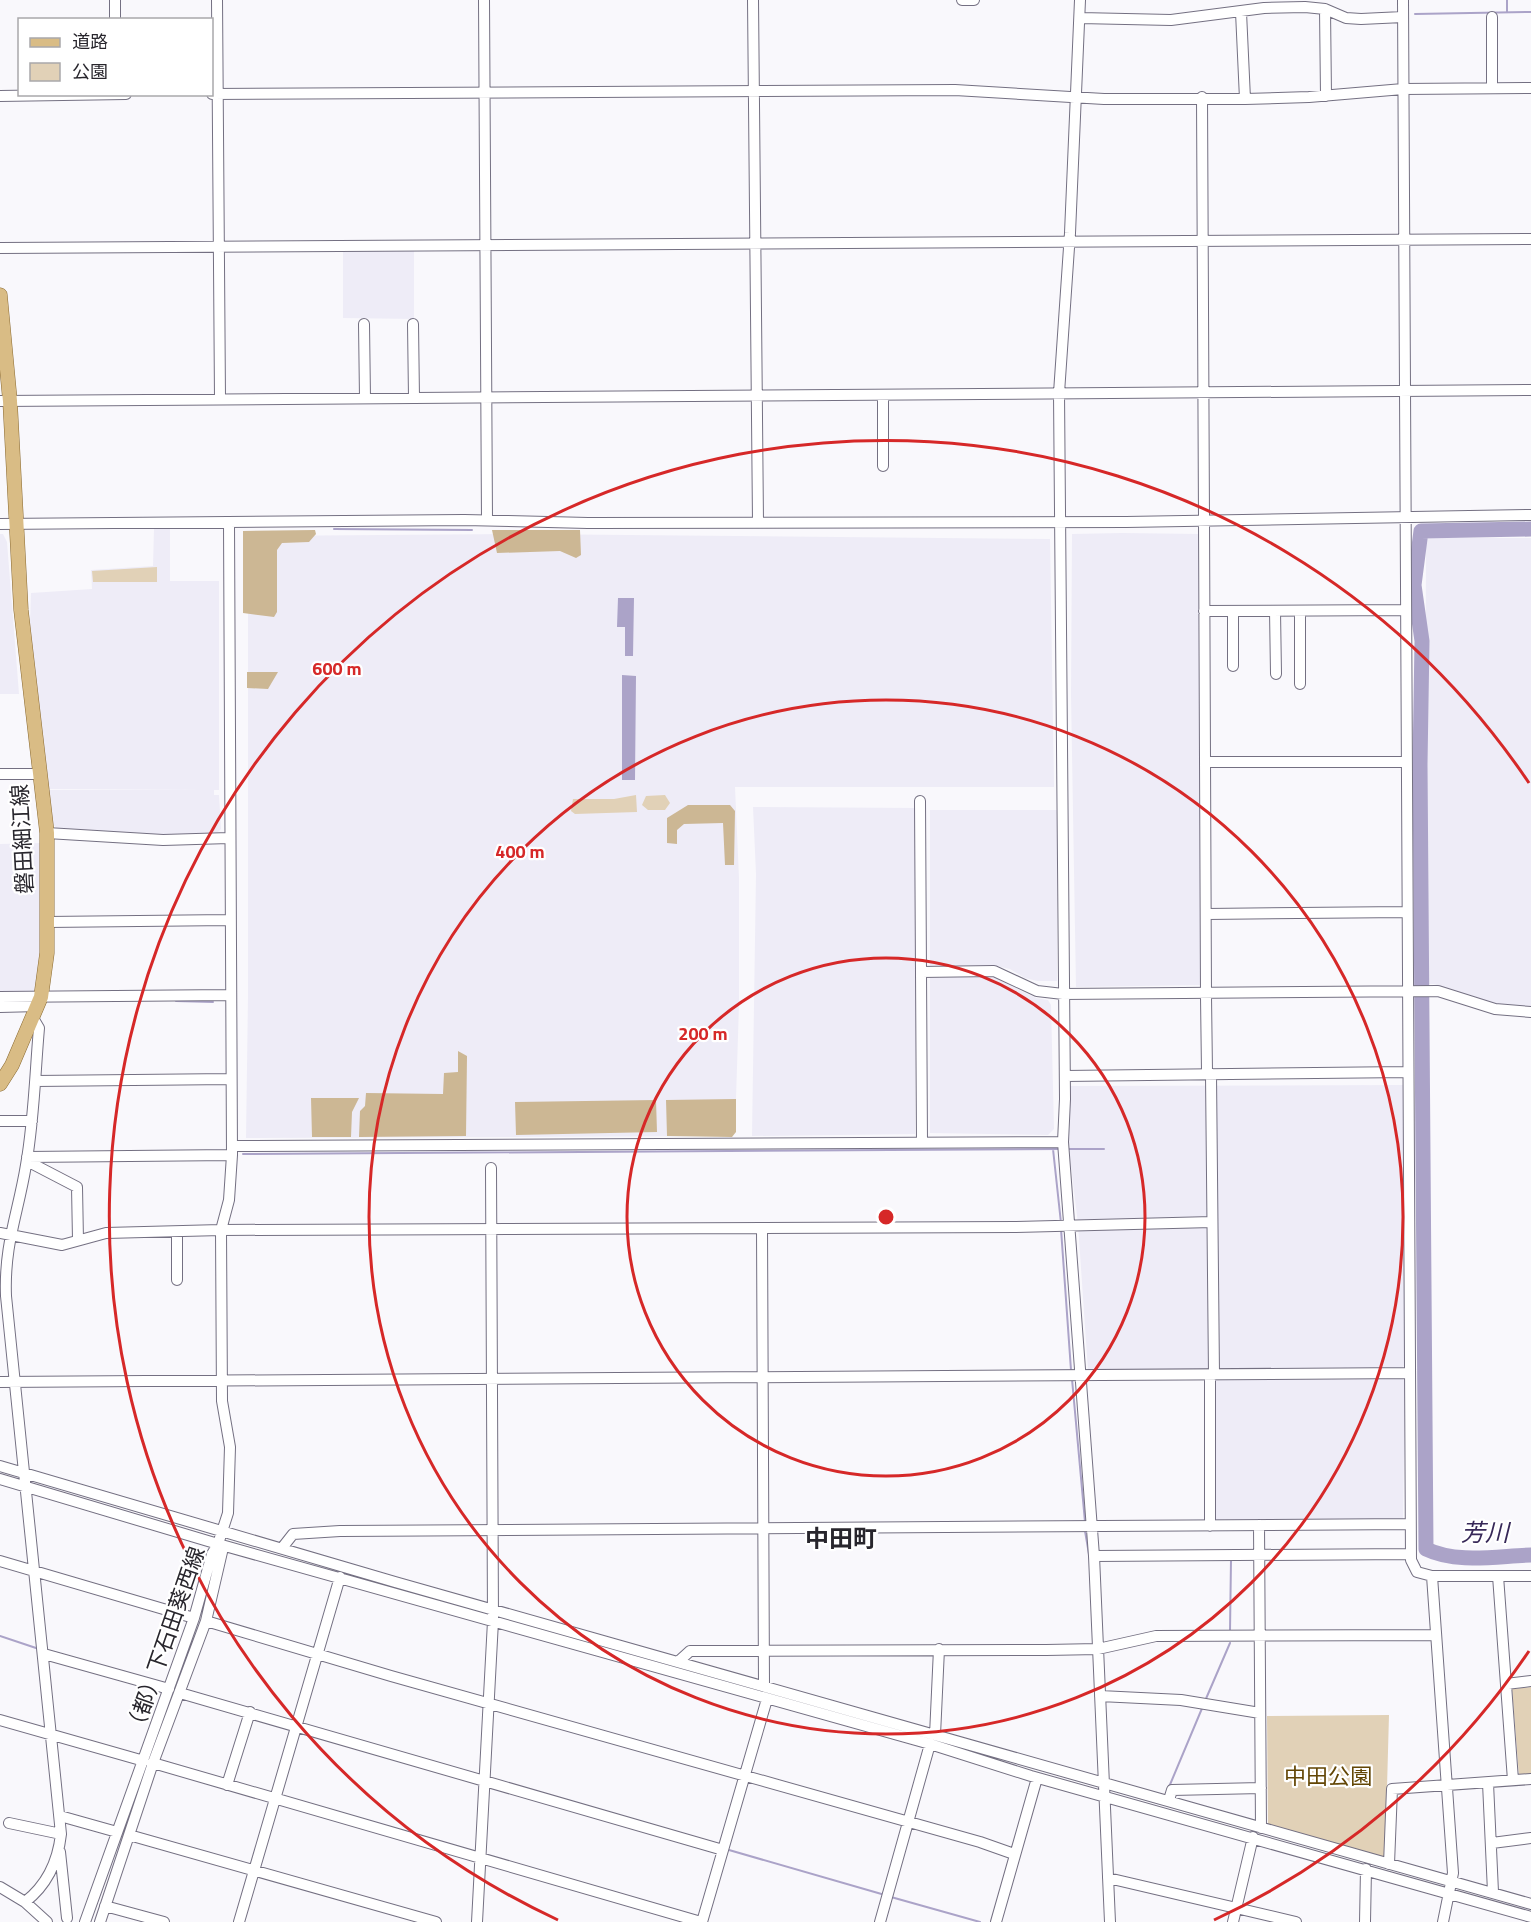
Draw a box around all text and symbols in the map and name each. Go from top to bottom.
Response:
legend [18,18,213,96]
text: 道路 [72,28,108,55]
text: 公園 [72,58,108,85]
text: 600 m [312,655,362,682]
street label: 磐田細江線 [2,783,42,895]
text: 400 m [495,838,545,865]
text: 200 m [678,1020,728,1047]
centre of rings [876,1207,896,1227]
water label: 芳川 [1461,1514,1512,1550]
district label: 中田町 [805,1520,877,1556]
street label: （都）下石田葵西線 [117,1542,213,1740]
park label: 中田公園 [1284,1759,1372,1793]

